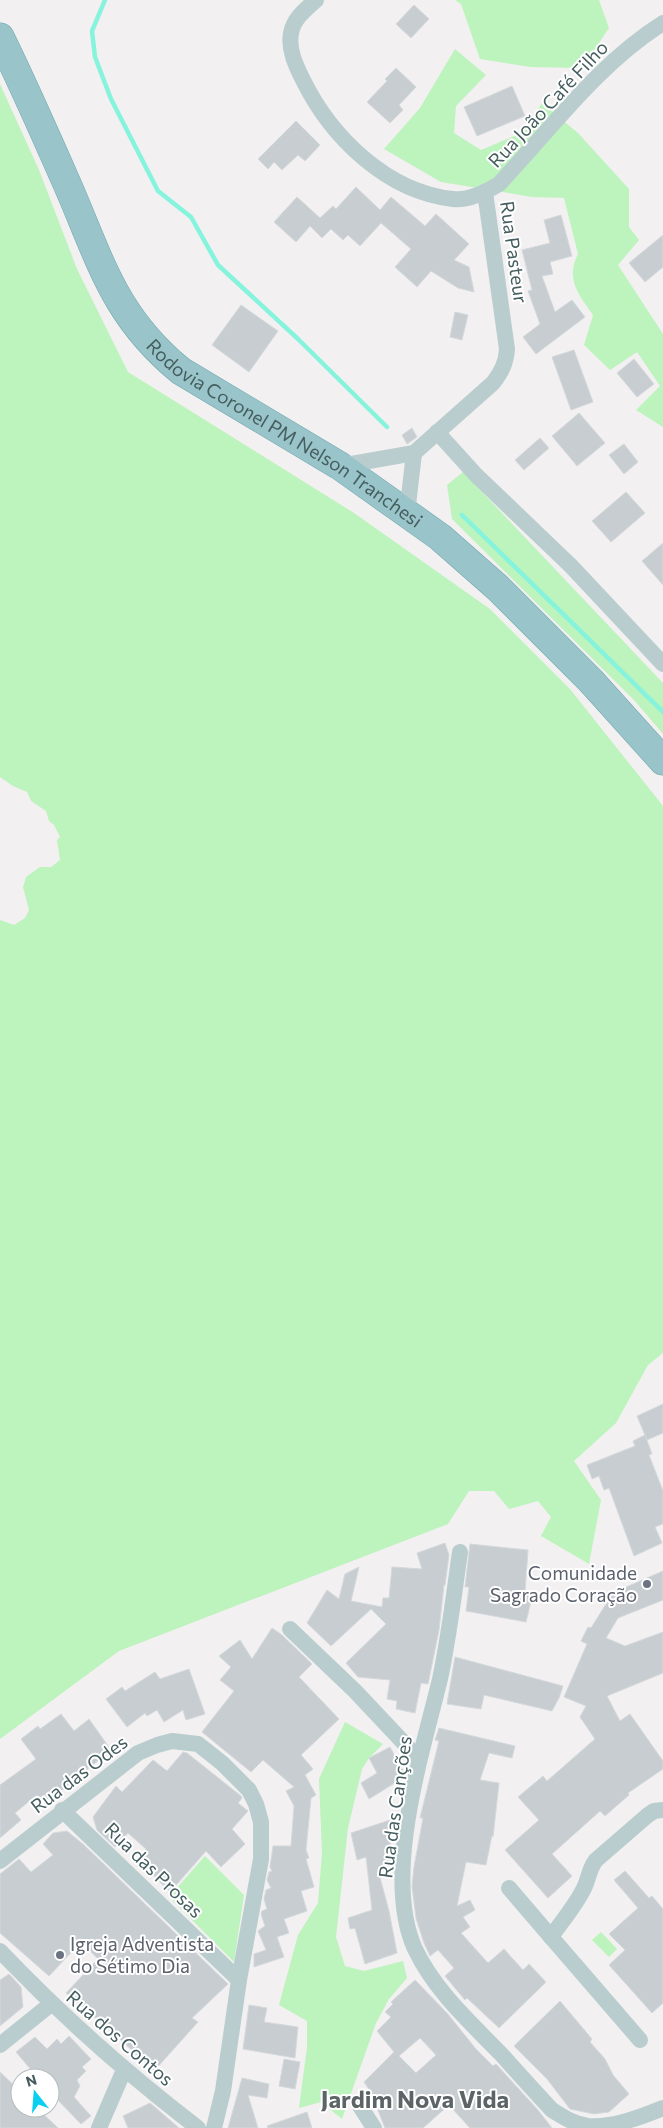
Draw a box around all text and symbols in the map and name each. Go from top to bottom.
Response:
street label: Rua João Café Filho [483,35,612,172]
street label: Rua Pasteur [496,199,533,305]
street label: Rodovia Coronel PM Nelson Tranchesi [142,334,427,532]
place label: Comunidade Sagrado Coração [490,1561,637,1606]
marker: Comunidade Sagrado Coração [641,1578,653,1590]
street label: Rua das Odes [26,1730,132,1817]
street label: Rua das Canções [373,1734,416,1879]
street label: Rua das Prosas [100,1817,208,1922]
place label: Igreja Adventista do Sétimo Dia [70,1932,214,1977]
marker: Igreja Adventista do Sétimo Dia [54,1949,66,1961]
street label: Rua dos Contos [62,1985,178,2090]
north arrow [10,2068,60,2118]
text: N [24,2070,39,2090]
district label: Jardim Nova Vida [321,2084,509,2113]

